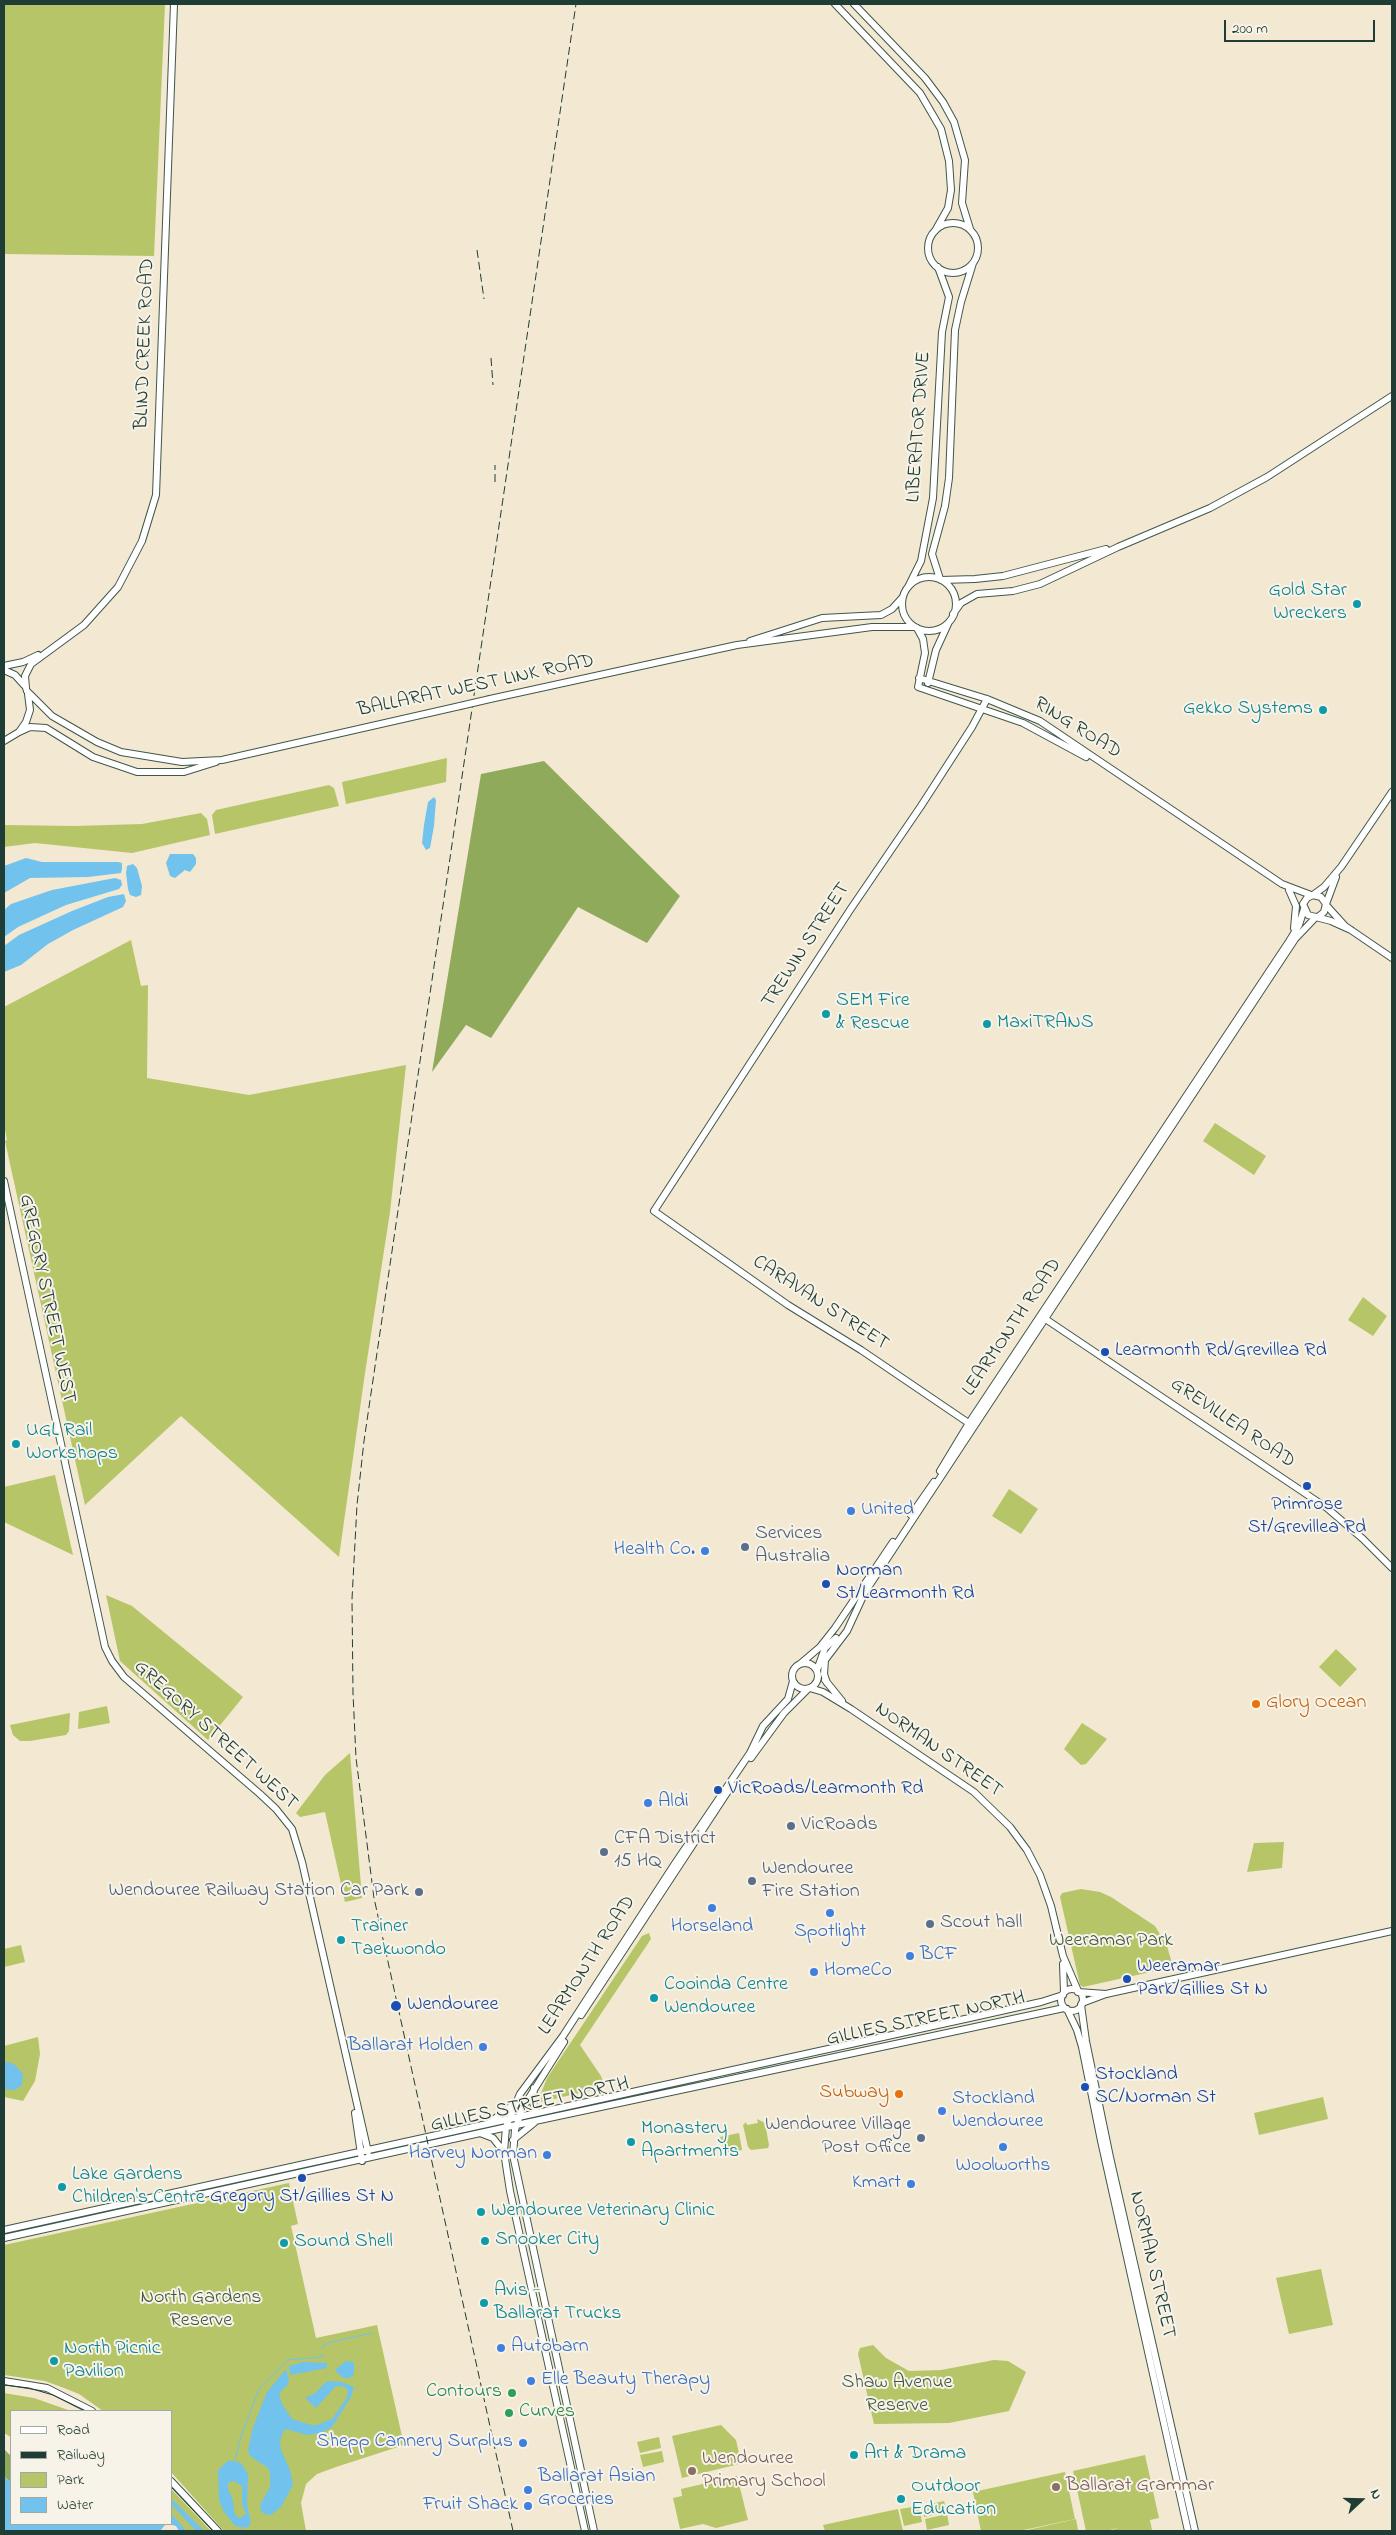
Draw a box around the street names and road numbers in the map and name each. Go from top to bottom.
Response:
street label: BLIND CREEK ROAD [131,258,161,430]
street label: LIBERATOR DRIVE [903,351,937,503]
street label: BALLARAT WEST LINK ROAD [355,650,597,724]
street label: RING ROAD [1029,693,1125,765]
street label: TREWIN STREET [758,879,856,1013]
street label: GREGORY STREET WEST [12,1192,80,1406]
street label: CARAVAN STREET [747,1251,893,1357]
street label: LEARMONTH ROAD [958,1254,1068,1402]
street label: GREVILLEA ROAD [1165,1373,1299,1475]
street label: GREGORY STREET WEST [128,1656,302,1816]
street label: NORMAN STREET [869,1698,1007,1804]
street label: LEARMONTH ROAD [534,1892,642,2040]
street label: GILLIES STREET NORTH [825,1987,1027,2053]
street label: GILLIES STREET NORTH [429,2073,631,2139]
street label: NORMAN STREET [1122,2189,1180,2341]

